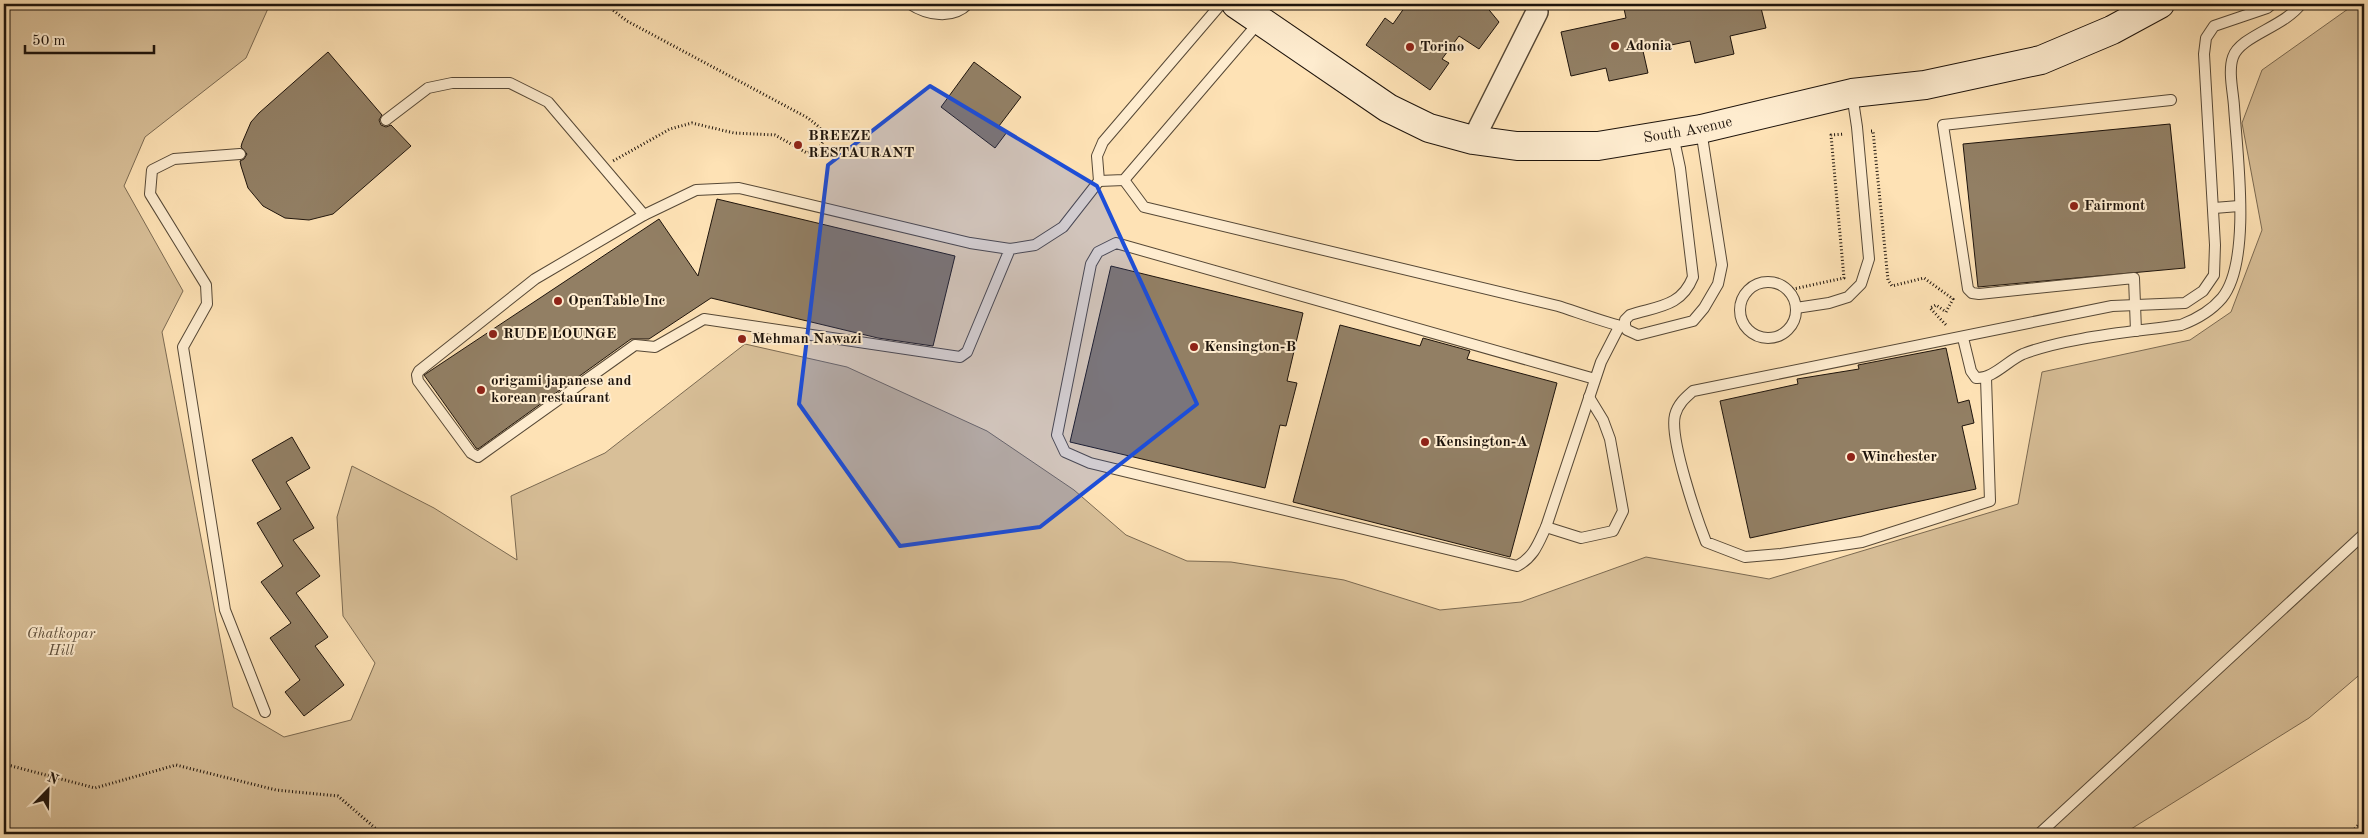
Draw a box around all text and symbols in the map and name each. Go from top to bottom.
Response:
scale bar [25,22,154,54]
text: 50 m [32,34,66,49]
place label: Adonia [1625,39,1672,54]
place label: Torino [1420,40,1464,55]
marker: Adonia [1609,40,1621,52]
marker: Torino [1404,41,1416,53]
street label: South Avenue [1642,114,1734,146]
place label: BREEZE RESTAURANT [808,129,915,161]
marker: BREEZE RESTAURANT [792,139,804,151]
place label: Fairmont [2084,199,2146,214]
marker: Fairmont [2068,200,2080,212]
place label: OpenTable Inc [568,294,666,309]
marker: OpenTable Inc [552,295,564,307]
place label: RUDE LOUNGE [503,327,616,342]
marker: RUDE LOUNGE [487,328,499,340]
place label: Mehman Nawazi [752,332,862,347]
marker: Mehman Nawazi [736,333,748,345]
place label: Kensington-B [1204,340,1296,355]
marker: Kensington-B [1188,341,1200,353]
place label: origami japanese and korean restaurant [491,374,631,406]
marker: origami japanese and korean restaurant [475,384,487,396]
place label: Kensington-A [1435,435,1528,450]
marker: Kensington-A [1419,436,1431,448]
place label: Winchester [1861,450,1937,465]
marker: Winchester [1845,451,1857,463]
park label: Ghatkopar Hill [27,627,96,659]
north arrow [22,766,72,816]
text: N [45,770,61,788]

